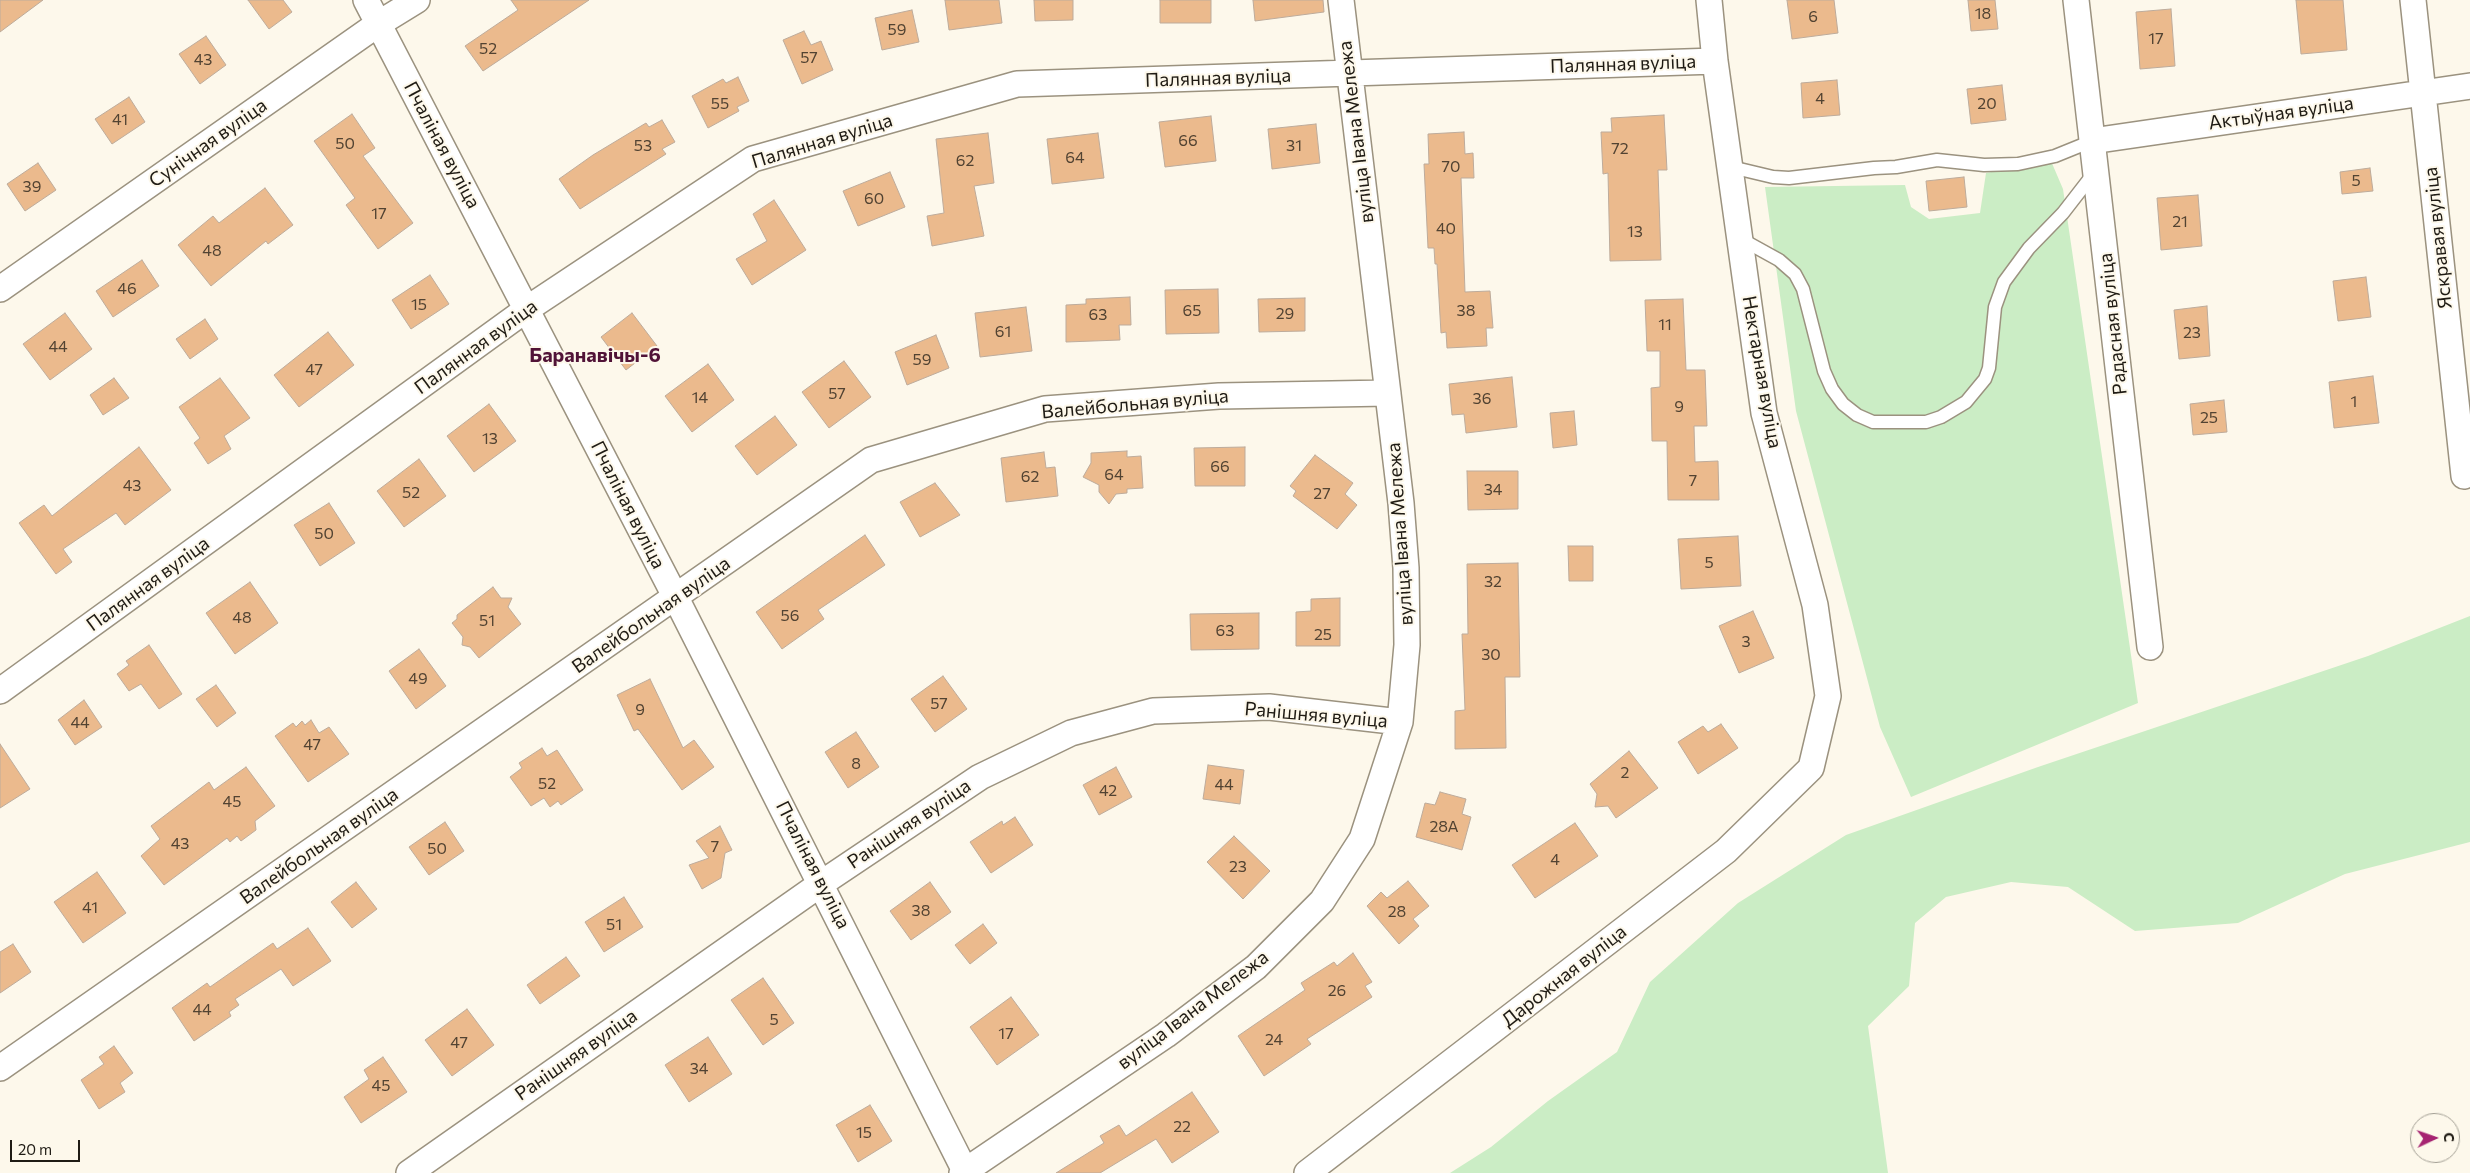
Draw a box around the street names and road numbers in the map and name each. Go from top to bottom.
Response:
street label: вуліца Івана Мележа [1334,40,1378,224]
street label: Палянная вуліца [1550,50,1696,78]
street label: Палянная вуліца [1145,64,1291,92]
street label: Пчаліная вуліца [399,78,485,212]
street label: Актыўная вуліца [2207,92,2355,134]
street label: Сунічная вуліца [145,94,271,192]
street label: Палянная вуліца [749,109,895,173]
street label: Яскравая вуліца [2419,166,2457,310]
street label: Радасная вуліца [2094,252,2132,396]
street label: Нектарная вуліца [1737,294,1787,450]
street label: Палянная вуліца [410,295,542,399]
street label: Валейбольная вуліца [1040,384,1230,424]
street label: Пчаліная вуліца [586,437,670,573]
street label: вуліца Івана Мележа [1382,442,1418,626]
street label: Палянная вуліца [82,532,214,636]
street label: Валейбольная вуліца [568,552,734,678]
street label: Ранішняя вуліца [1243,697,1389,733]
street label: Ранішняя вуліца [843,774,975,874]
street label: Валейбольная вуліца [236,783,402,909]
street label: Пчаліная вуліца [771,797,855,933]
street label: Дарожная вуліца [1497,920,1631,1032]
street label: вуліца Івана Мележа [1113,946,1273,1074]
street label: Ранішняя вуліца [511,1004,641,1106]

